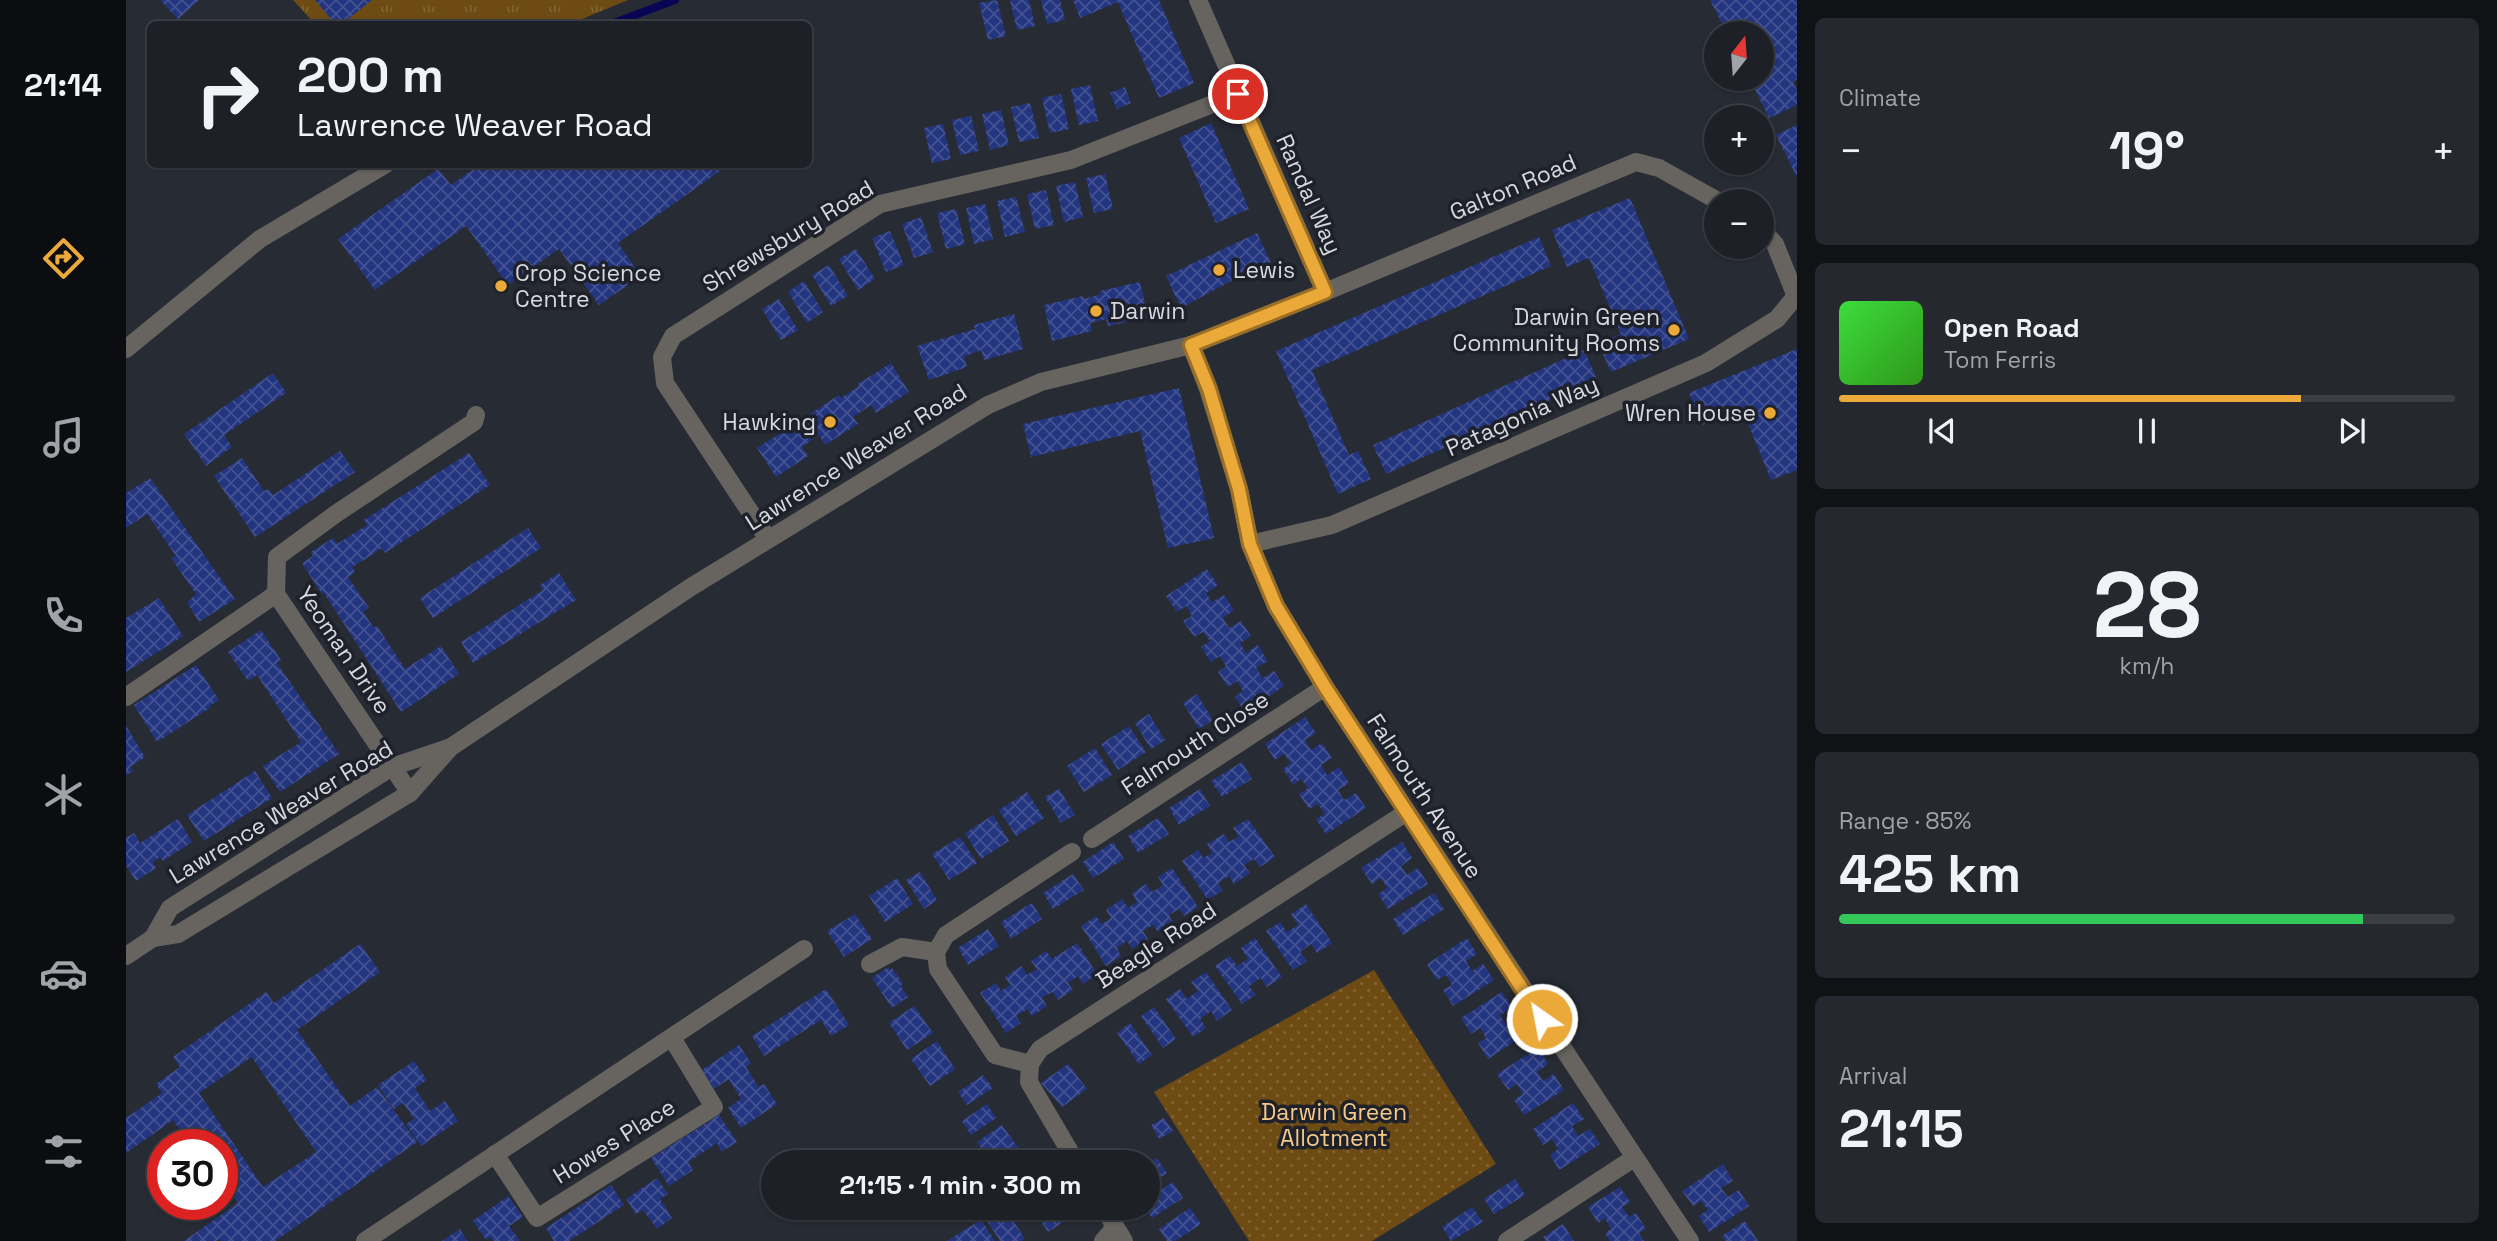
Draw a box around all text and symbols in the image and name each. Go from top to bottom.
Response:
north arrow [1704,21,1774,91]
map controls [1704,21,1774,259]
text: 200 m [297,44,444,106]
icon: right [182,49,273,140]
pin [1208,64,1268,124]
text: 21:14 [24,65,102,105]
icon: arrive [1219,75,1257,113]
text: Climate [1839,83,1921,113]
text: Lawrence Weaver Road [297,105,653,145]
button: + [1704,105,1774,175]
text: 19° [2109,118,2185,184]
text: − [1839,127,1863,175]
text: + [2431,127,2455,175]
street label: Randal Way [1269,129,1349,259]
street label: Galton Road [1445,147,1581,227]
street label: Shrewsbury Road [697,173,879,299]
button: − [1704,189,1774,259]
icon: directions [39,234,88,283]
place label: Lewis [1233,255,1295,285]
place label: Crop Science Centre [515,258,662,314]
marker: Lewis [1211,262,1227,278]
marker: Crop Science Centre [493,278,509,294]
place label: Darwin [1110,296,1185,326]
place label: Darwin Green Community Rooms [1452,302,1660,358]
marker: Darwin [1088,303,1104,319]
text: Open Road [1944,311,2080,345]
marker: Darwin Green Community Rooms [1666,322,1682,338]
text: Tom Ferris [1944,345,2056,375]
street label: Patagonia Way [1441,369,1603,463]
street label: Lawrence Weaver Road [740,377,972,537]
place label: Wren House [1625,398,1756,428]
marker: Wren House [1762,405,1778,421]
place label: Hawking [723,407,816,437]
icon: previous [1923,412,1961,450]
icon: pause [2128,412,2166,450]
icon: next [2333,412,2371,450]
icon: music [39,413,88,462]
marker: Hawking [822,414,838,430]
text: 28 [2093,547,2201,664]
street label: Yeoman Drive [290,580,398,720]
icon: phone [39,591,88,640]
text: km/h [2120,651,2174,681]
street label: Falmouth Close [1115,684,1275,802]
street label: Falmouth Avenue [1360,708,1490,884]
street label: Lawrence Weaver Road [164,733,398,891]
icon: climate [39,770,88,819]
text: Range · 85% [1839,806,1971,836]
text: 425 km [1839,841,2021,907]
street label: Beagle Road [1090,895,1222,995]
icon: car [39,949,88,998]
position arrow [1505,982,1579,1056]
text: Arrival [1839,1061,1907,1091]
street label: Howes Place [547,1092,681,1190]
text: 21:15 [1839,1096,1964,1162]
park label: Darwin Green Allotment [1261,1097,1407,1153]
icon: filters [39,1127,88,1176]
speed limit sign: 30 [147,1129,238,1220]
text: 21:15 · 1 min · 300 m [840,1168,1081,1202]

